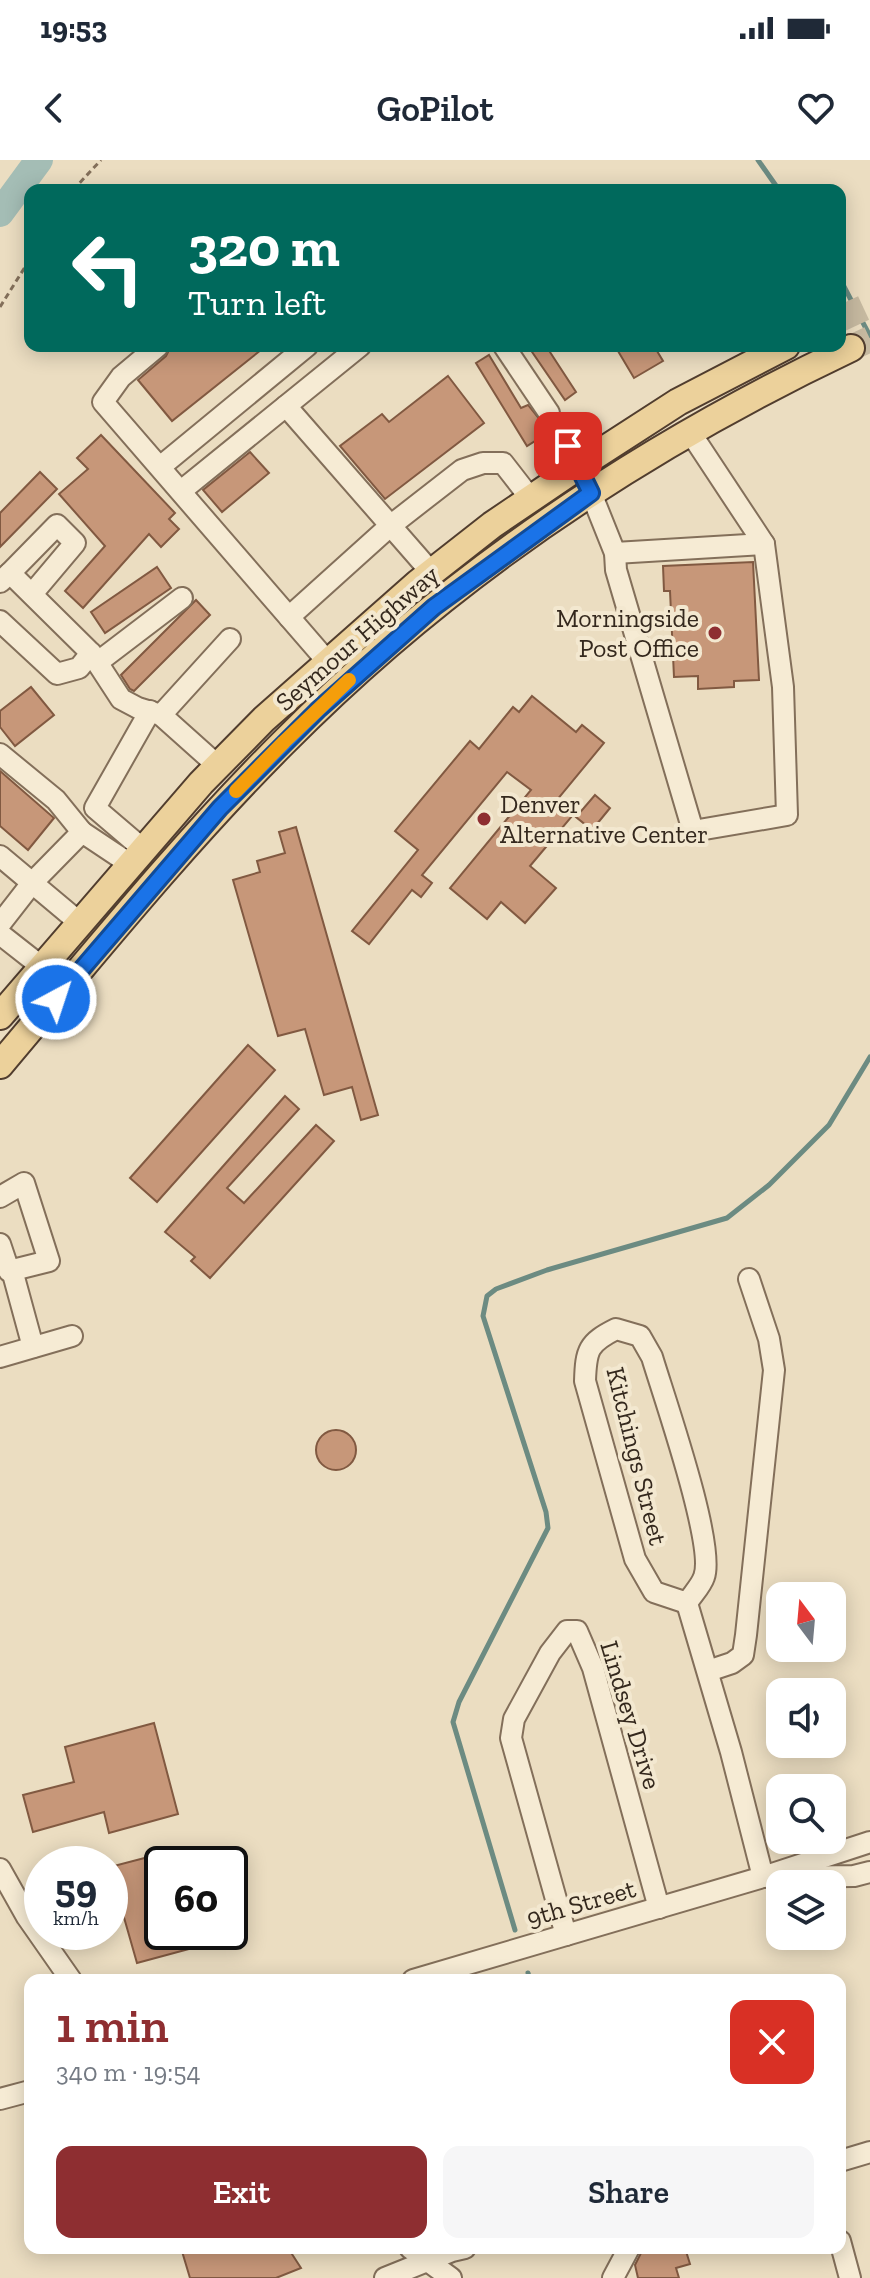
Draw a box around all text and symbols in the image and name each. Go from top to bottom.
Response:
text: 19:53 [40,10,107,46]
icon: back [32,86,76,130]
icon: heart [794,86,838,130]
text: GoPilot [377,87,493,130]
text: 320 m [188,213,340,280]
icon: left [56,216,160,320]
text: Turn left [188,281,326,324]
pin [534,412,602,480]
icon: arrive [546,424,590,468]
street label: Seymour Highway [269,558,446,718]
place label: Morningside Post Office [556,602,699,664]
marker: Morningside Post Office [706,624,724,642]
place label: Denver Alternative Center [500,788,708,850]
marker: Denver Alternative Center [475,810,493,828]
position arrow [14,957,98,1041]
street label: Kitchings Street [599,1364,675,1549]
north arrow [766,1582,846,1662]
map controls [766,1582,846,1950]
street label: Lindsey Drive [593,1637,669,1793]
button: sound [766,1678,846,1758]
button: search [766,1774,846,1854]
speed limit sign: 60 [144,1846,248,1950]
text: 59 [55,1864,97,1912]
button: layers [766,1870,846,1950]
street label: 9th Street [523,1872,640,1934]
text: km/h [53,1906,99,1930]
text: 1 min [56,1997,169,2054]
button: close [730,2000,814,2084]
text: 340 m · 19:54 [56,2056,201,2088]
button: Exit [56,2146,427,2238]
button: Share [443,2146,814,2238]

